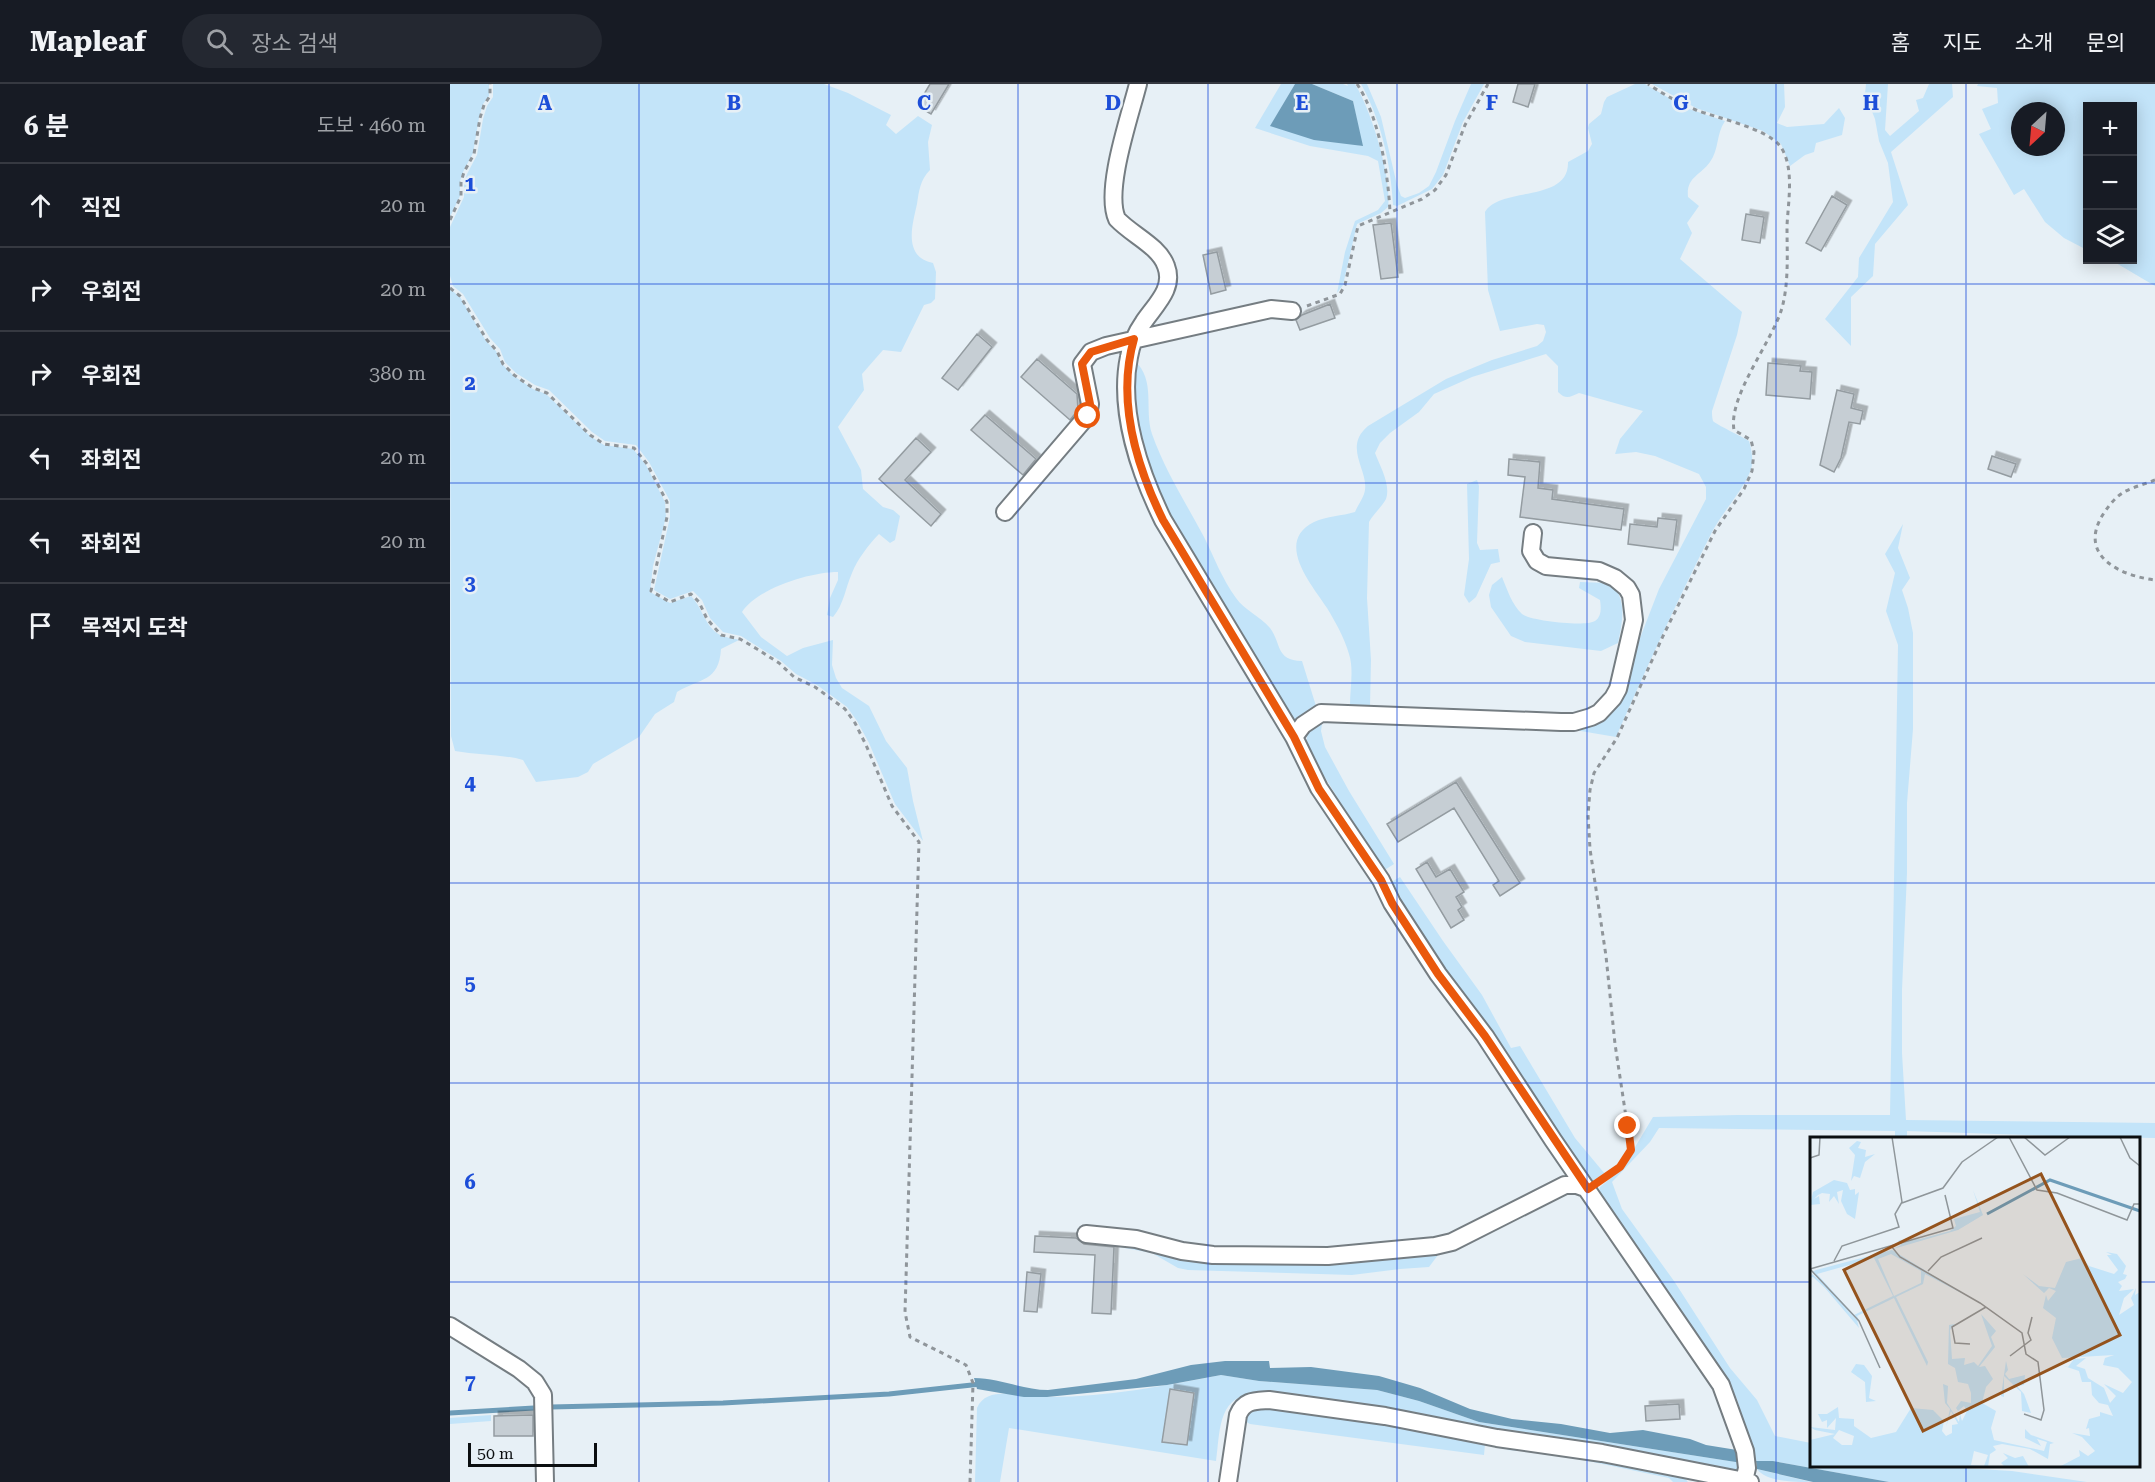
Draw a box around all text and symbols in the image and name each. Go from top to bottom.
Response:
search box [182,14,602,68]
text: Mapleaf [30,25,146,58]
icon: search [203,25,236,58]
text: 장소 검색 [251,31,338,56]
text: 홈 [1891,31,1910,55]
text: 지도 [1943,31,1982,55]
text: 소개 [2015,31,2053,55]
text: 문의 [2086,31,2125,55]
text: A [538,91,553,115]
text: B [727,91,741,115]
text: C [917,91,931,115]
text: D [1105,91,1121,115]
text: E [1296,91,1309,115]
text: F [1486,91,1498,115]
text: G [1673,91,1689,115]
text: H [1863,91,1879,115]
north arrow [2011,102,2065,156]
map controls [2083,102,2137,264]
button: + [2083,102,2137,156]
text: 6 분 [24,111,69,141]
text: 도보 · 460 m [317,113,426,137]
button: − [2083,156,2137,210]
text: 1 [464,172,476,196]
icon: ahead [24,189,57,222]
text: 20 m [380,193,426,217]
text: 직진 [81,195,121,220]
button: layers [2083,210,2137,264]
icon: right [24,273,57,306]
text: 20 m [380,277,426,301]
text: 우회전 [81,279,142,304]
icon: right [24,357,57,390]
text: 380 m [369,361,426,385]
text: 우회전 [81,363,142,388]
text: 2 [464,371,476,395]
route start [1074,402,1100,428]
icon: left [24,441,57,474]
text: 20 m [380,445,426,469]
text: 좌회전 [81,447,142,472]
icon: left [24,525,57,558]
text: 20 m [380,529,426,553]
text: 좌회전 [81,531,142,556]
text: 3 [464,571,476,595]
icon: arrive [24,609,57,642]
text: 목적지 도착 [81,615,188,640]
text: 4 [464,771,476,795]
text: 5 [464,971,476,995]
route end [1614,1112,1640,1138]
inset map [1810,1137,2140,1467]
text: 6 [464,1170,476,1194]
text: 7 [464,1370,476,1394]
scale bar [468,1440,597,1468]
text: 50 m [477,1444,514,1463]

